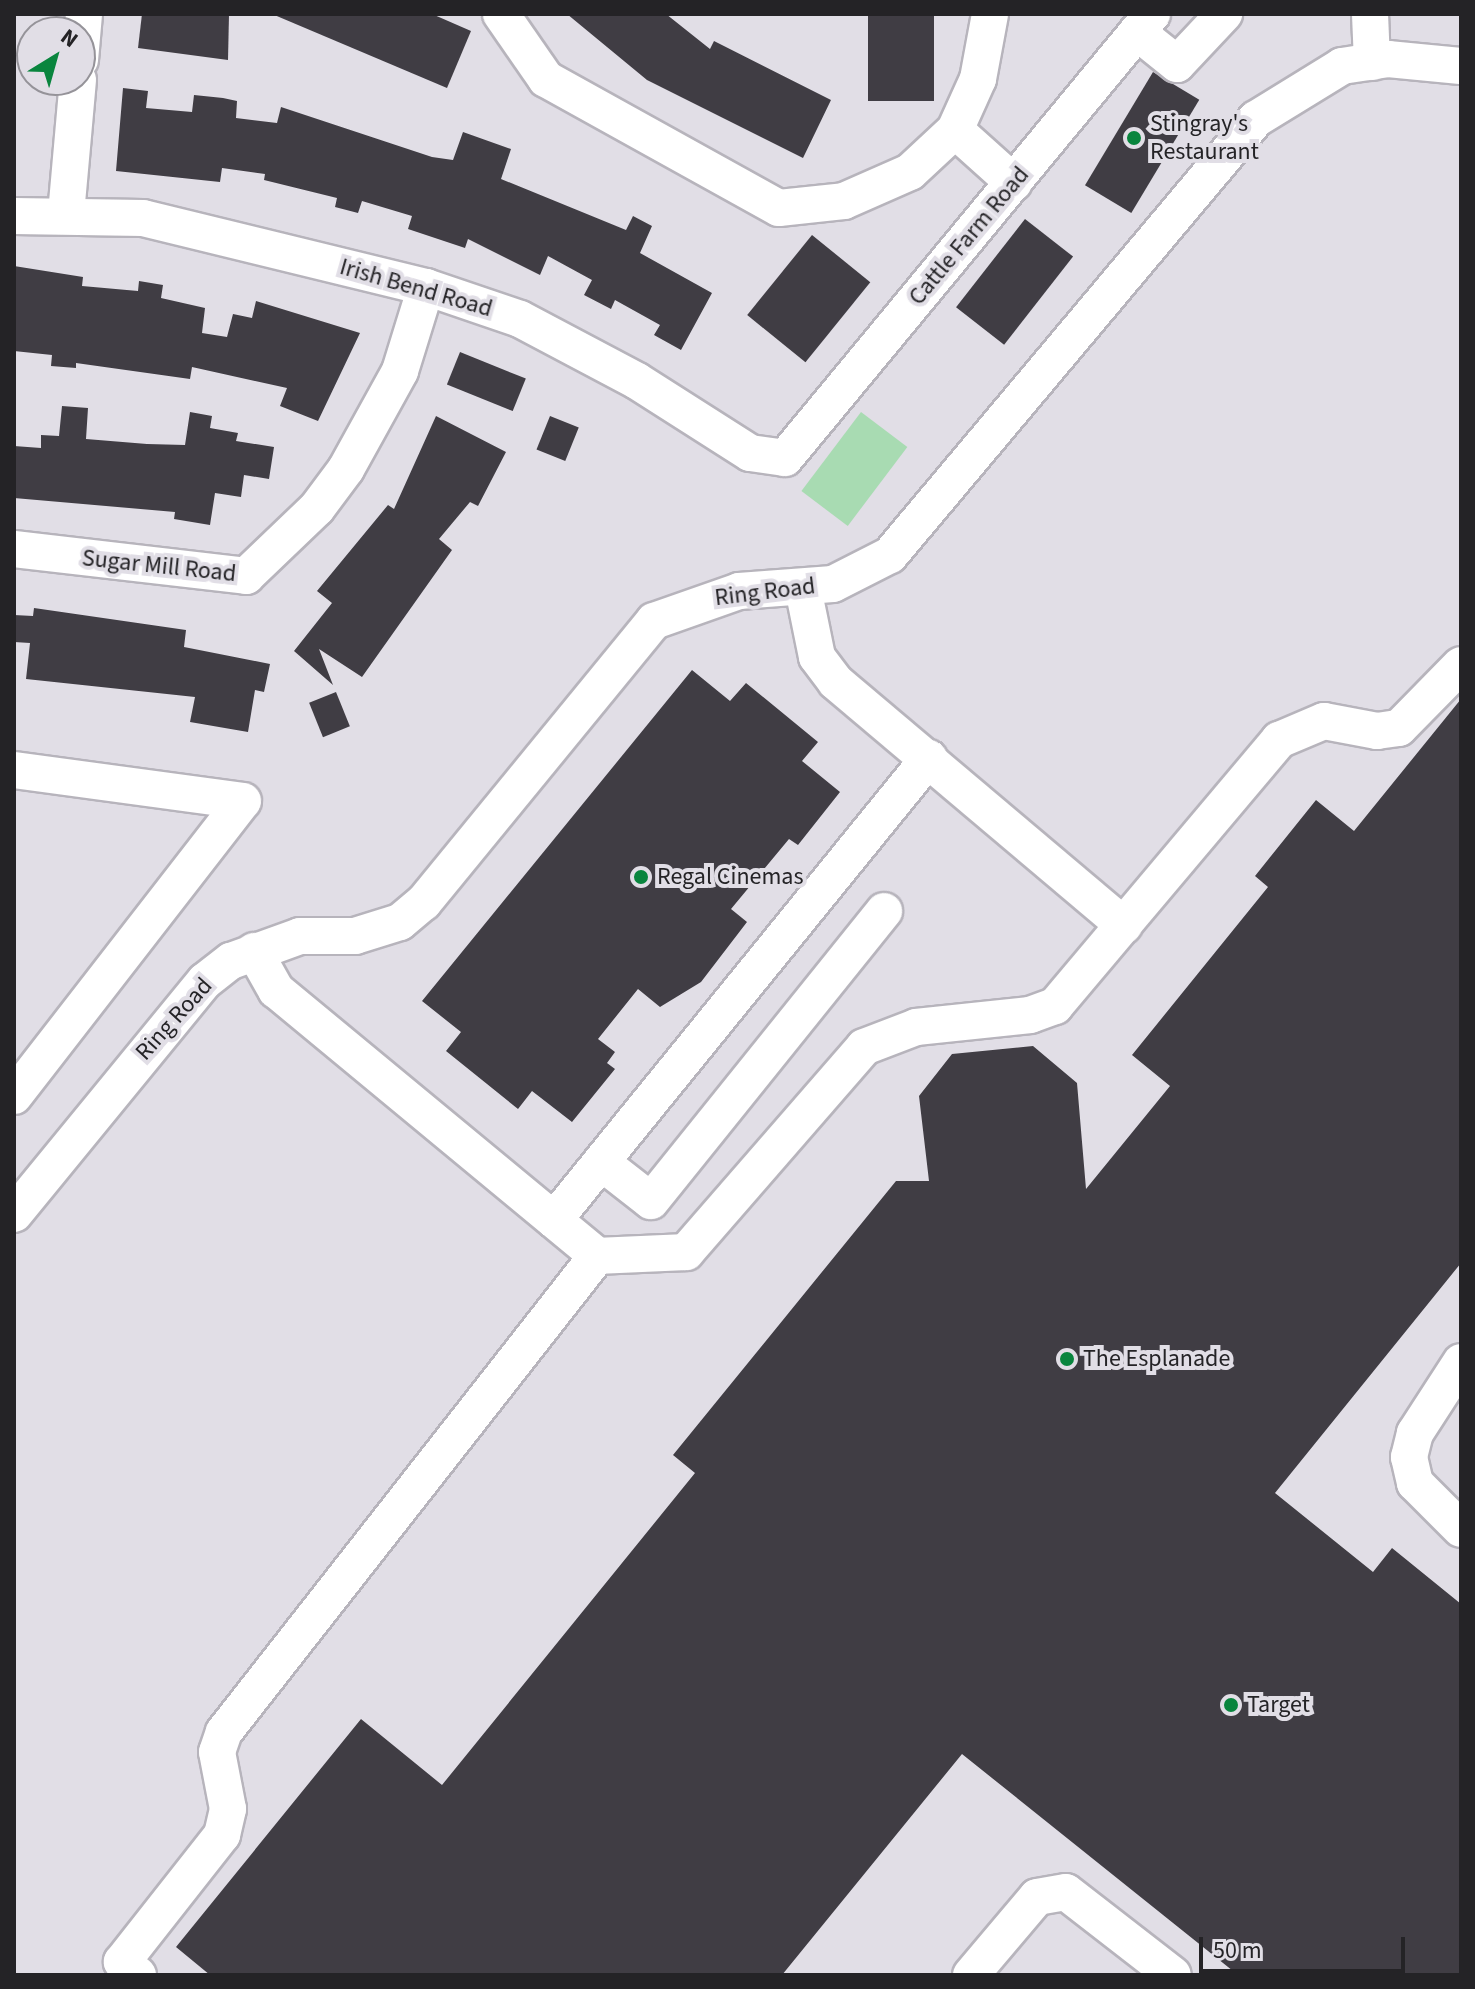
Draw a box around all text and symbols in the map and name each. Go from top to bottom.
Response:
north arrow [16,16,96,96]
text: N [54,21,85,56]
place label: Stingray's Restaurant [1150,110,1259,166]
marker: Stingray's Restaurant [1125,129,1143,147]
street label: Cattle Farm Road [903,161,1035,311]
street label: Irish Bend Road [336,252,496,324]
street label: Sugar Mill Road [81,544,237,588]
street label: Ring Road [713,572,817,612]
place label: Regal Cinemas [657,863,803,891]
marker: Regal Cinemas [632,868,650,886]
street label: Ring Road [129,972,219,1066]
place label: The Esplanade [1083,1345,1230,1373]
marker: The Esplanade [1058,1350,1076,1368]
place label: Target [1247,1691,1310,1719]
marker: Target [1222,1696,1240,1714]
scale bar [1203,1921,1409,1971]
text: 50 m [1213,1933,1262,1968]

